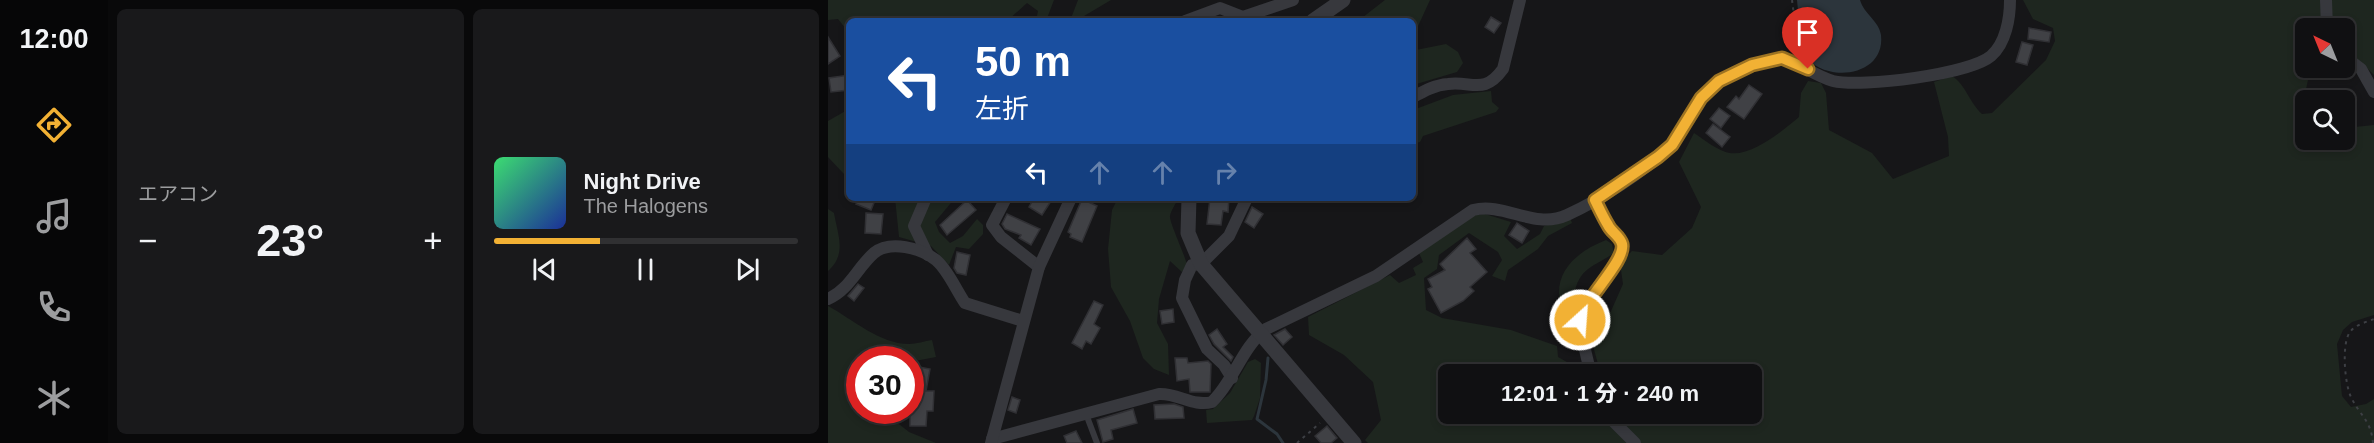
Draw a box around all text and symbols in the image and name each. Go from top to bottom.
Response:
pin [1782,7,1833,69]
icon: arrive [1791,16,1824,49]
north arrow [2295,18,2355,78]
map controls [2295,18,2355,150]
text: 12:00 [19,24,89,54]
text: 50 m [975,38,1071,85]
icon: left [876,42,954,120]
button: search [2295,90,2355,150]
text: 左折 [975,94,1029,124]
icon: directions [33,104,75,146]
icon: left [1020,156,1053,189]
icon: ahead [1083,156,1116,189]
icon: ahead [1146,156,1179,189]
icon: right [1209,156,1242,189]
text: Night Drive [584,169,701,194]
text: エアコン [138,183,218,205]
icon: music [33,195,75,237]
text: The Halogens [584,195,708,217]
text: 23° [256,215,324,266]
text: − [138,222,157,259]
text: + [423,222,443,259]
icon: previous [528,253,561,286]
icon: pause [629,253,662,286]
icon: next [731,253,764,286]
icon: phone [33,286,75,328]
position arrow [1548,288,1612,352]
speed limit sign: 30 [846,346,924,424]
icon: climate [33,377,75,419]
text: 12:01 · 1 分 · 240 m [1501,381,1699,406]

